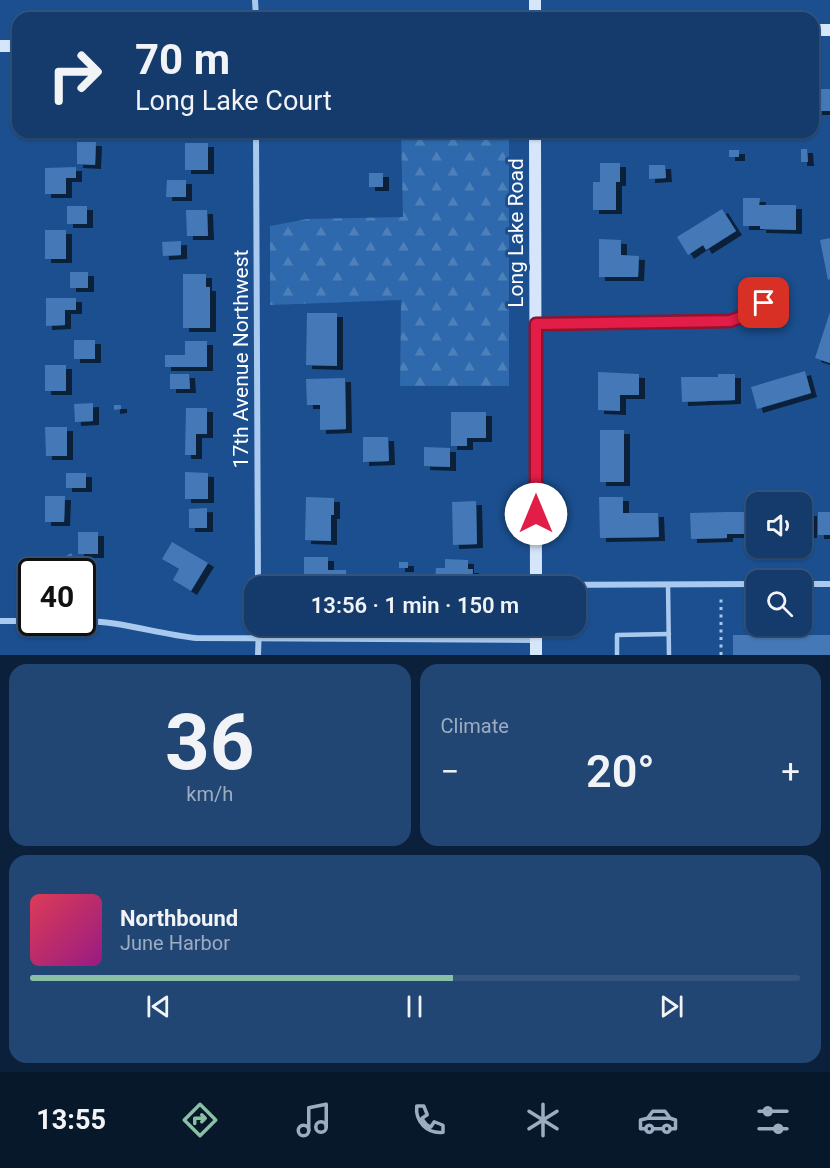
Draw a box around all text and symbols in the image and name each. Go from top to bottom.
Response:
text: 70 m [135,35,230,84]
icon: right [36,36,114,114]
text: Long Lake Court [135,85,332,117]
street label: Long Lake Road [504,158,528,308]
street label: 17th Avenue Northwest [229,249,253,468]
pin [738,277,789,328]
icon: arrive [747,286,780,319]
position arrow [504,482,568,546]
map controls [746,492,812,636]
button: sound [746,492,812,558]
speed limit sign: 40 [18,558,96,636]
button: search [746,570,812,636]
text: 13:56 · 1 min · 150 m [311,593,519,618]
text: 36 [165,697,255,788]
text: Climate [441,714,509,738]
text: 20° [586,745,655,798]
text: − [441,752,459,791]
text: + [781,752,800,791]
text: km/h [186,782,233,806]
text: Northbound [120,906,238,931]
text: June Harbor [120,931,230,955]
icon: previous [142,990,175,1023]
icon: pause [398,990,431,1023]
icon: next [655,990,688,1023]
icon: directions [179,1099,221,1141]
icon: music [293,1099,335,1141]
icon: phone [408,1099,450,1141]
icon: climate [522,1099,564,1141]
icon: car [637,1099,679,1141]
icon: filters [752,1099,794,1141]
text: 13:55 [36,1104,106,1136]

